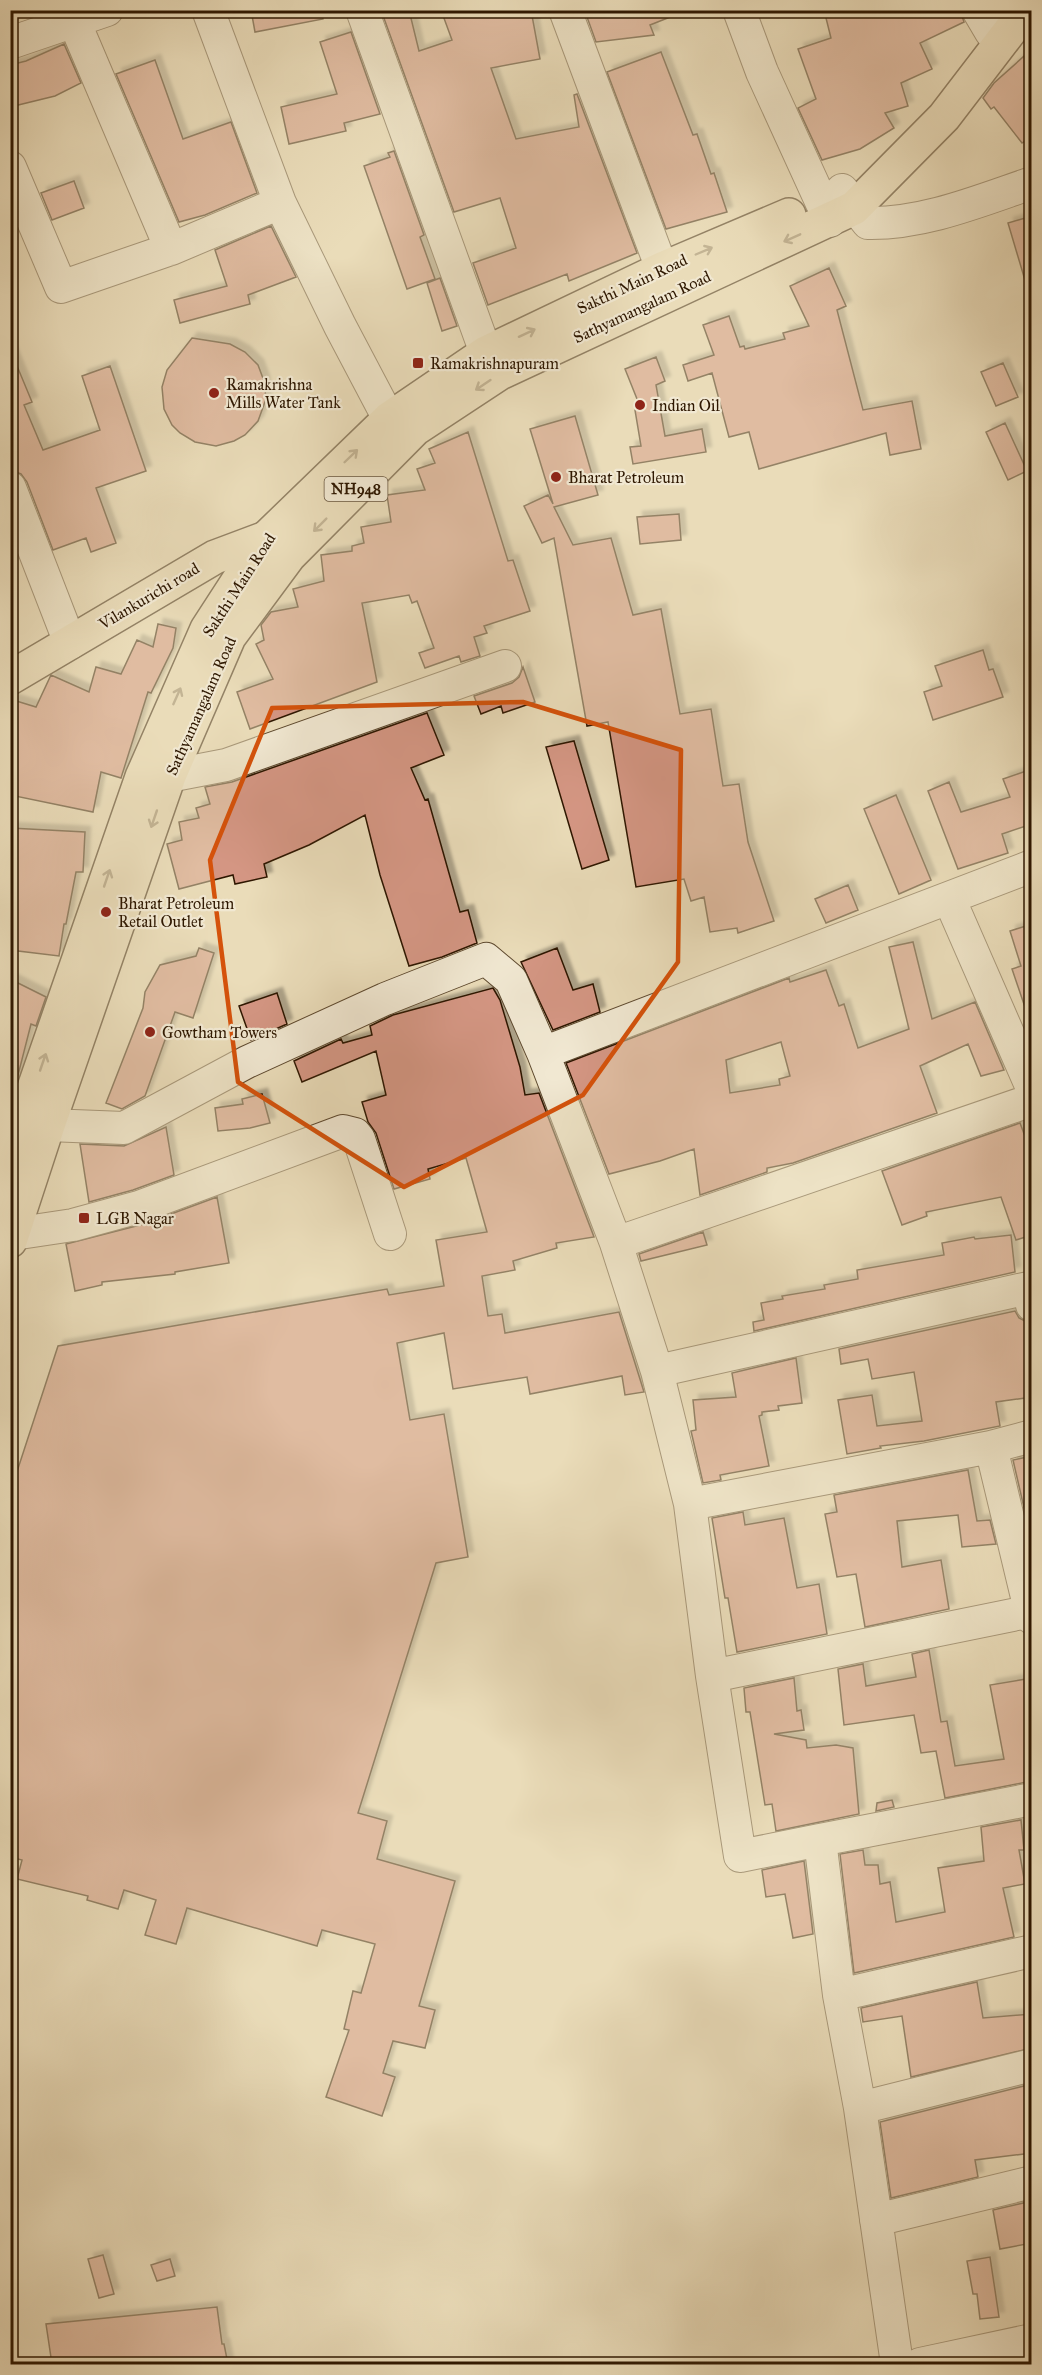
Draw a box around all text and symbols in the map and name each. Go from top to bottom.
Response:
one-way arrow [783,233,801,244]
one-way arrow [695,245,713,256]
street label: Sakthi Main Road [574,250,690,318]
street label: Sathyamangalam Road [570,267,714,348]
one-way arrow [518,327,536,339]
place label: Ramakrishnapuram [430,354,559,373]
marker: Ramakrishnapuram [411,356,425,370]
place label: Ramakrishna Mills Water Tank [226,375,341,412]
one-way arrow [475,379,492,391]
marker: Ramakrishna Mills Water Tank [207,386,221,400]
place label: Indian Oil [652,396,720,415]
marker: Indian Oil [633,398,647,412]
one-way arrow [343,448,358,463]
place label: Bharat Petroleum [568,468,685,487]
marker: Bharat Petroleum [549,470,563,484]
road number: NH948 [324,477,388,501]
one-way arrow [313,517,328,532]
street label: Sakthi Main Road [198,530,280,640]
street label: Vilankurichi road [94,559,203,634]
street label: Sathyamangalam Road [162,634,241,779]
one-way arrow [172,688,184,706]
one-way arrow [147,809,158,828]
one-way arrow [102,869,113,888]
place label: Bharat Petroleum Retail Outlet [118,894,235,931]
marker: Bharat Petroleum Retail Outlet [99,905,113,919]
place label: Gowtham Towers [162,1023,277,1042]
marker: Gowtham Towers [143,1025,157,1039]
one-way arrow [39,1053,50,1072]
place label: LGB Nagar [96,1209,174,1229]
marker: LGB Nagar [77,1211,91,1225]

